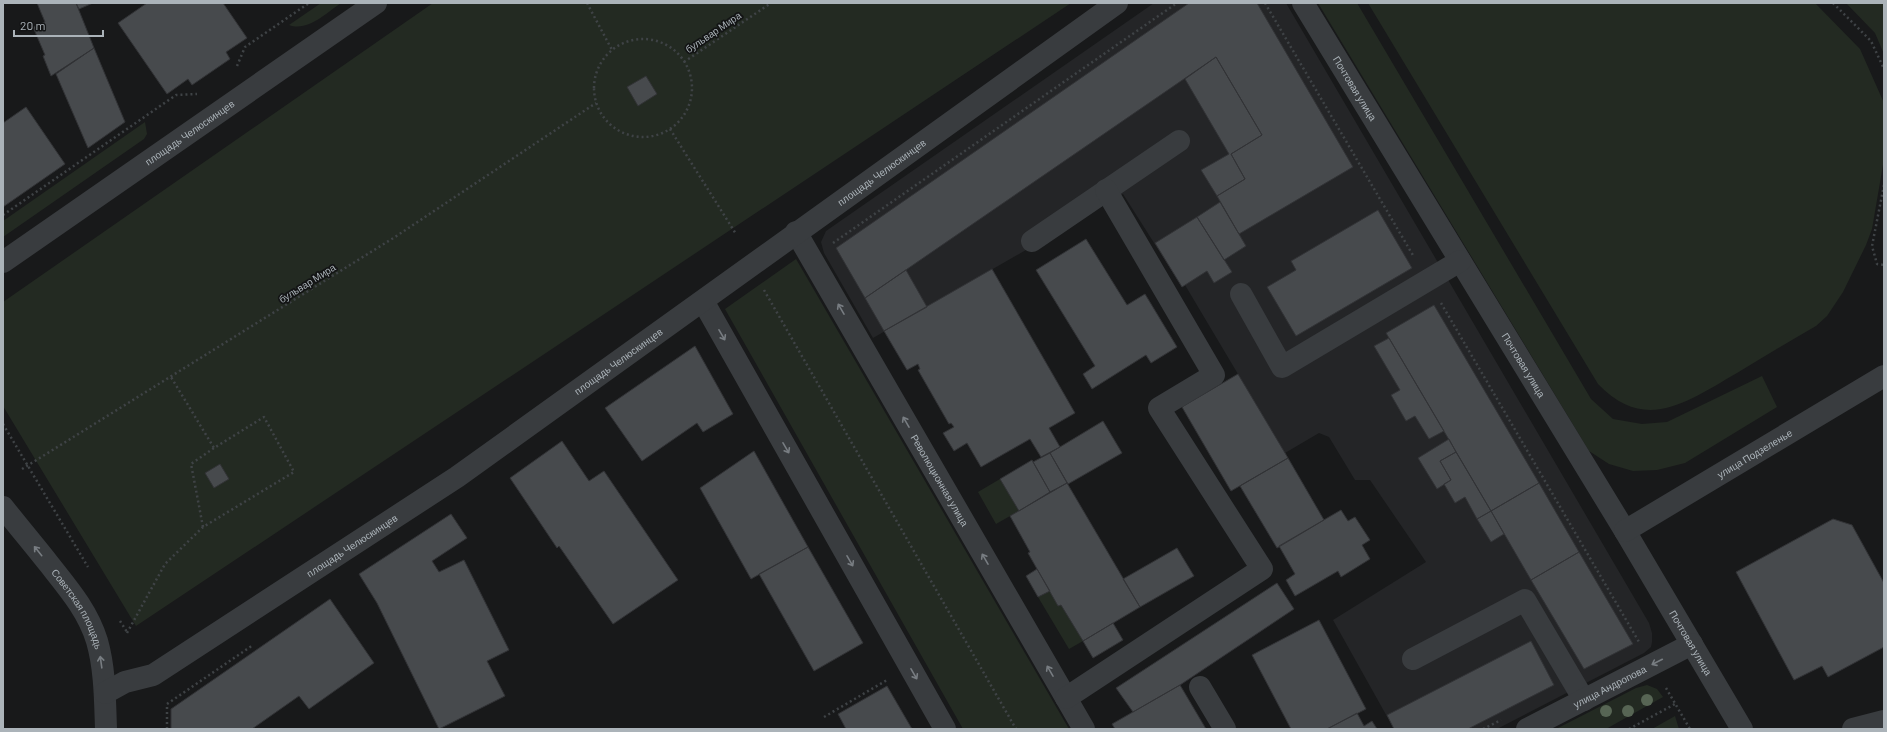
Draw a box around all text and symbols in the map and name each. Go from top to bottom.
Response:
street label: бульвар Мира [683,9,744,55]
scale bar [14,12,103,38]
text: 20 m [20,18,46,32]
street label: Почтовая улица [1331,54,1380,123]
street label: площадь Челюскинцев [142,97,236,168]
street label: площадь Челюскинцев [835,136,928,208]
street label: бульвар Мира [276,261,338,305]
one-way arrow [836,303,844,315]
street label: площадь Челюскинцев [572,325,665,397]
one-way arrow [718,329,726,341]
street label: Почтовая улица [1500,331,1548,400]
one-way arrow [901,416,909,428]
street label: улица Подзеленье [1715,426,1795,481]
street label: Революционная улица [909,432,971,529]
one-way arrow [783,442,790,454]
street label: площадь Челюскинцев [304,512,400,579]
one-way arrow [34,545,43,556]
one-way arrow [981,553,989,565]
one-way arrow [847,555,855,567]
street label: Советская площадь [49,566,105,651]
street label: Почтовая улица [1667,608,1715,678]
one-way arrow [97,656,105,669]
one-way arrow [1651,659,1663,666]
street label: улица Андропова [1571,662,1649,710]
one-way arrow [1046,665,1054,677]
one-way arrow [911,668,919,680]

